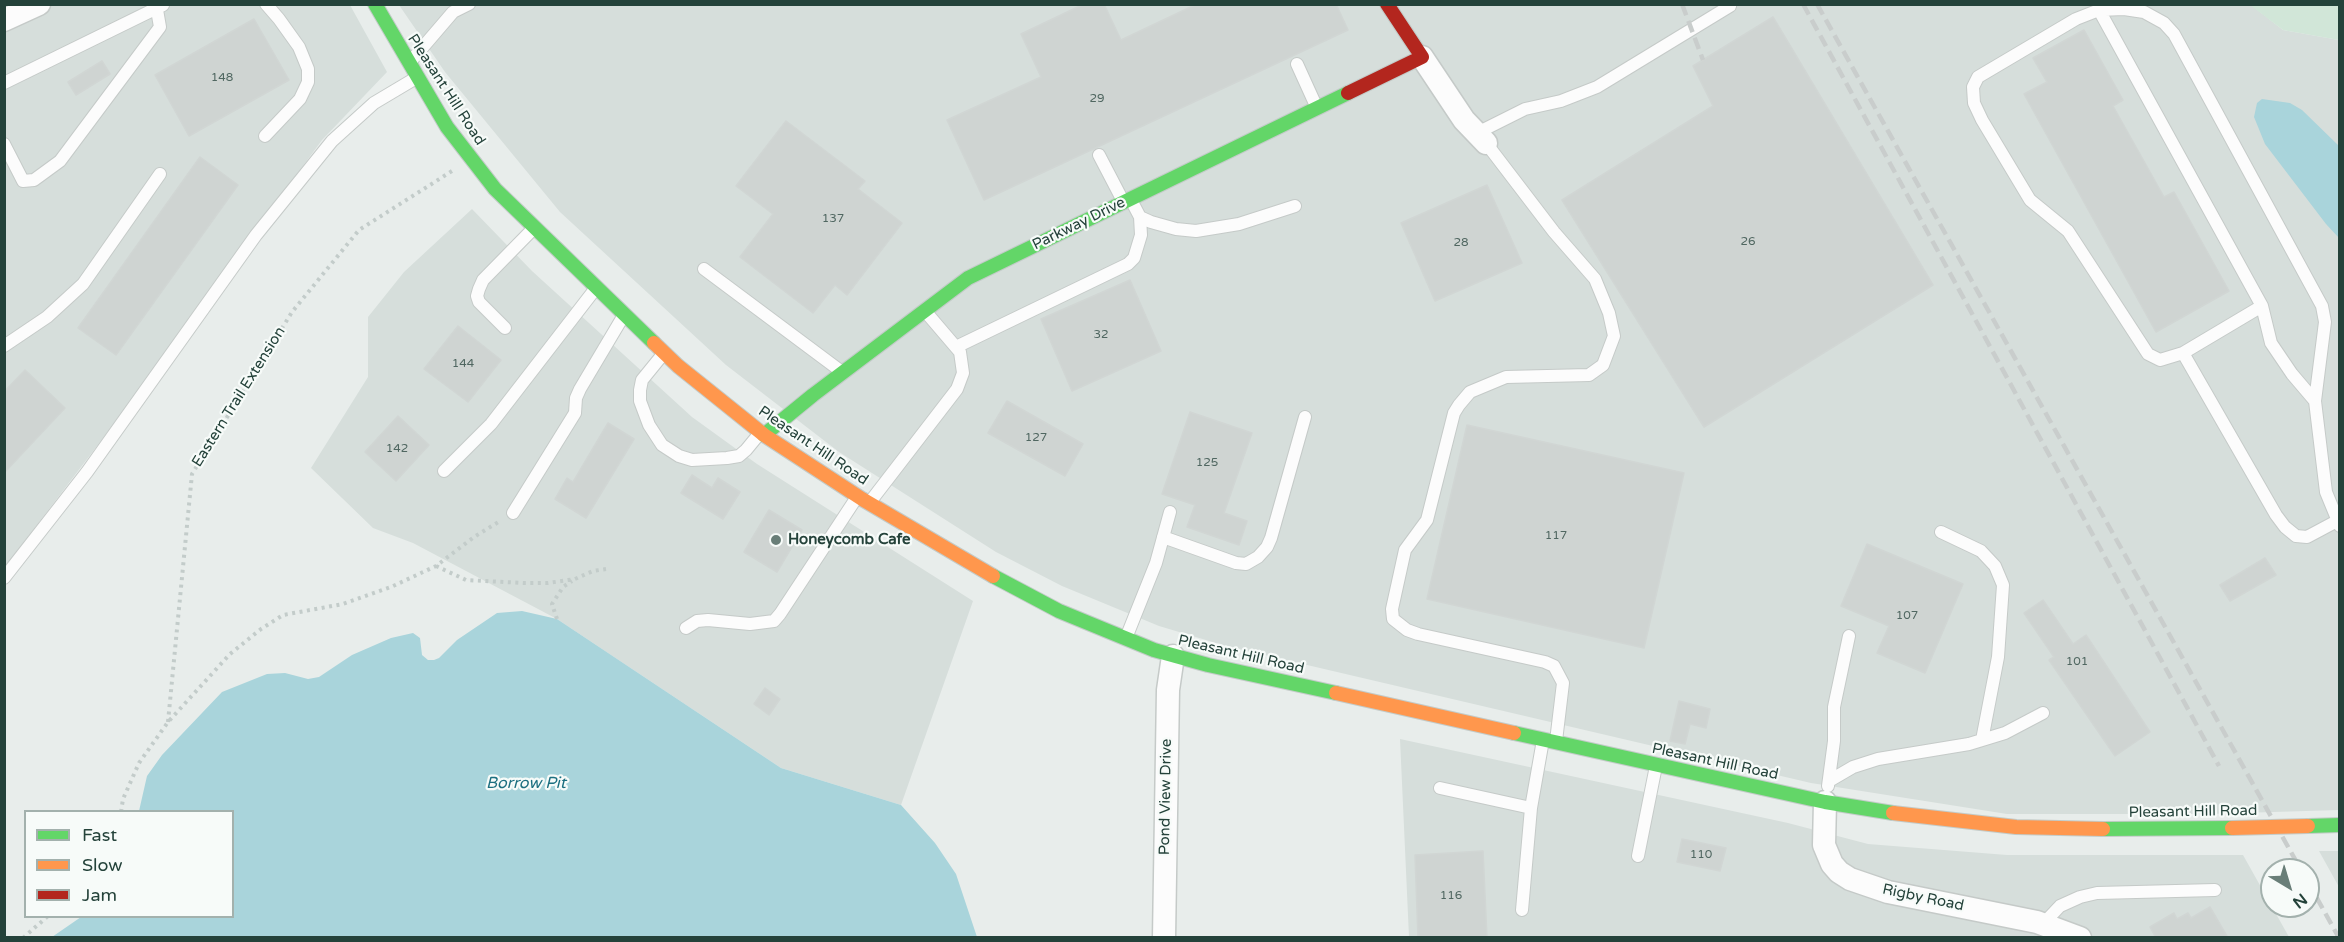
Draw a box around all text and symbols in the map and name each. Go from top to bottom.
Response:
street label: Pleasant Hill Road [403,31,489,149]
house number: 148 [211,71,233,85]
house number: 29 [1089,92,1105,106]
street label: Parkway Drive [1030,194,1128,254]
house number: 137 [822,212,844,226]
house number: 26 [1740,235,1756,249]
house number: 28 [1453,236,1469,250]
street label: Eastern Trail Extension [188,324,290,470]
house number: 32 [1093,328,1109,342]
house number: 144 [452,357,474,371]
street label: Pleasant Hill Road [755,403,871,489]
house number: 127 [1025,431,1047,445]
house number: 142 [386,442,408,456]
house number: 125 [1196,456,1218,470]
house number: 117 [1545,529,1567,543]
place label: Honeycomb Cafe [788,531,910,549]
marker: Honeycomb Cafe [769,533,783,547]
house number: 107 [1896,609,1918,623]
street label: Pleasant Hill Road [1176,632,1306,678]
house number: 101 [2066,655,2088,669]
street label: Pond View Drive [1156,739,1176,855]
street label: Pleasant Hill Road [1650,740,1780,784]
water label: Borrow Pit [486,774,566,794]
street label: Pleasant Hill Road [2128,802,2258,822]
legend [24,810,234,918]
text: Fast [82,824,117,846]
house number: 110 [1690,848,1712,862]
text: Slow [82,854,123,876]
north arrow [2260,858,2320,918]
street label: Rigby Road [1881,881,1965,915]
text: Jam [82,884,117,906]
house number: 116 [1440,889,1462,903]
text: N [2289,889,2311,912]

